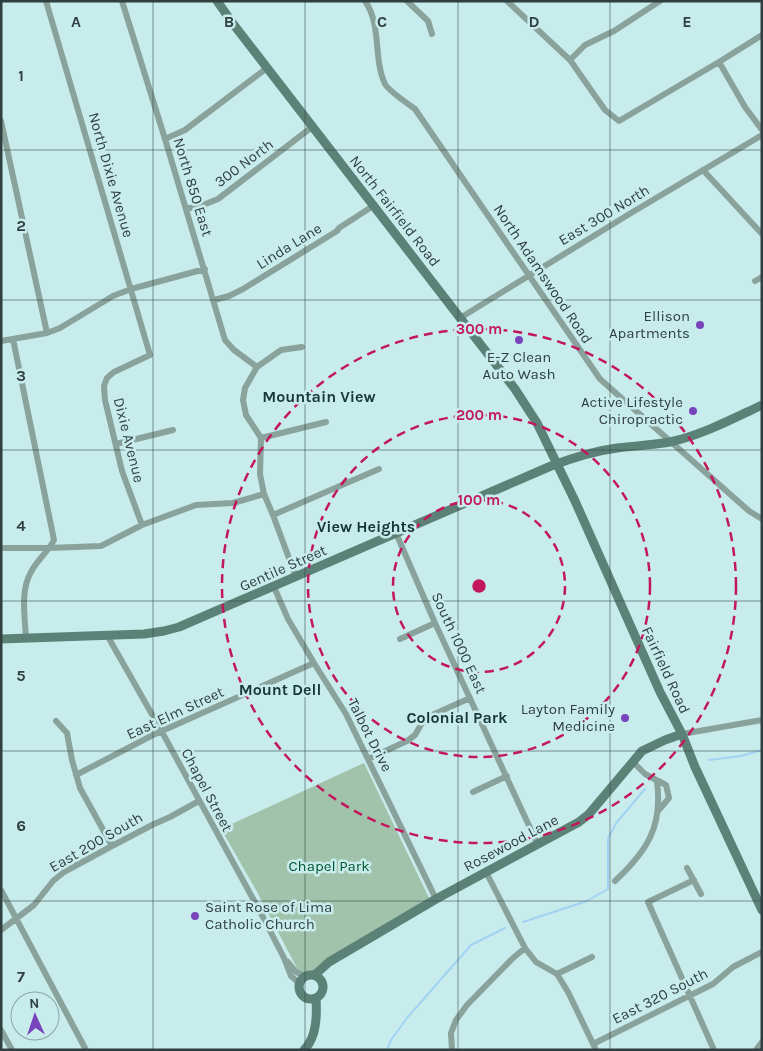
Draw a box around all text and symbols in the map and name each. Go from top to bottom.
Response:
text: A [71,12,81,31]
text: B [224,12,234,31]
text: C [377,12,387,31]
text: D [529,12,540,31]
text: E [682,12,692,31]
text: 1 [18,66,24,85]
street label: North Dixie Avenue [85,110,137,240]
street label: North 850 East [169,135,217,239]
street label: 300 North [211,135,277,191]
street label: North Fairfield Road [346,152,444,270]
street label: East 300 North [555,181,653,249]
street label: North Adamswood Road [490,201,596,347]
text: 2 [16,216,26,235]
street label: Linda Lane [253,219,325,273]
place label: Ellison Apartments [609,307,690,342]
marker: Ellison Apartments [694,319,706,331]
text: 300 m [456,320,502,338]
marker: E-Z Clean Auto Wash [513,334,525,346]
place label: E-Z Clean Auto Wash [482,348,556,383]
text: 3 [16,366,26,385]
district label: Mountain View [262,387,376,406]
place label: Active Lifestyle Chiropractic [581,393,683,428]
street label: Dixie Avenue [110,396,148,484]
marker: Active Lifestyle Chiropractic [687,405,699,417]
text: 200 m [456,406,502,424]
text: 100 m [458,491,500,509]
text: 4 [16,516,26,535]
district label: View Heights [317,517,415,536]
street label: Gentile Street [237,541,330,595]
centre of rings [470,577,488,595]
street label: South 1000 East [428,589,491,697]
street label: Fairfield Road [638,624,694,716]
text: 5 [16,666,26,685]
district label: Mount Dell [239,680,321,699]
street label: East Elm Street [124,682,227,743]
street label: Talbot Drive [344,695,396,775]
place label: Layton Family Medicine [521,700,615,735]
district label: Colonial Park [406,708,508,727]
marker: Layton Family Medicine [619,712,631,724]
street label: Chapel Street [177,745,237,835]
street label: East 200 South [46,808,146,876]
street label: Rosewood Lane [461,810,561,876]
text: 6 [16,816,26,835]
park label: Chapel Park [288,857,370,875]
place label: Saint Rose of Lima Catholic Church [205,898,332,933]
marker: Saint Rose of Lima Catholic Church [189,910,201,922]
street label: East 320 South [609,964,711,1028]
text: 7 [17,967,25,986]
north arrow [10,991,60,1041]
text: N [29,995,40,1012]

